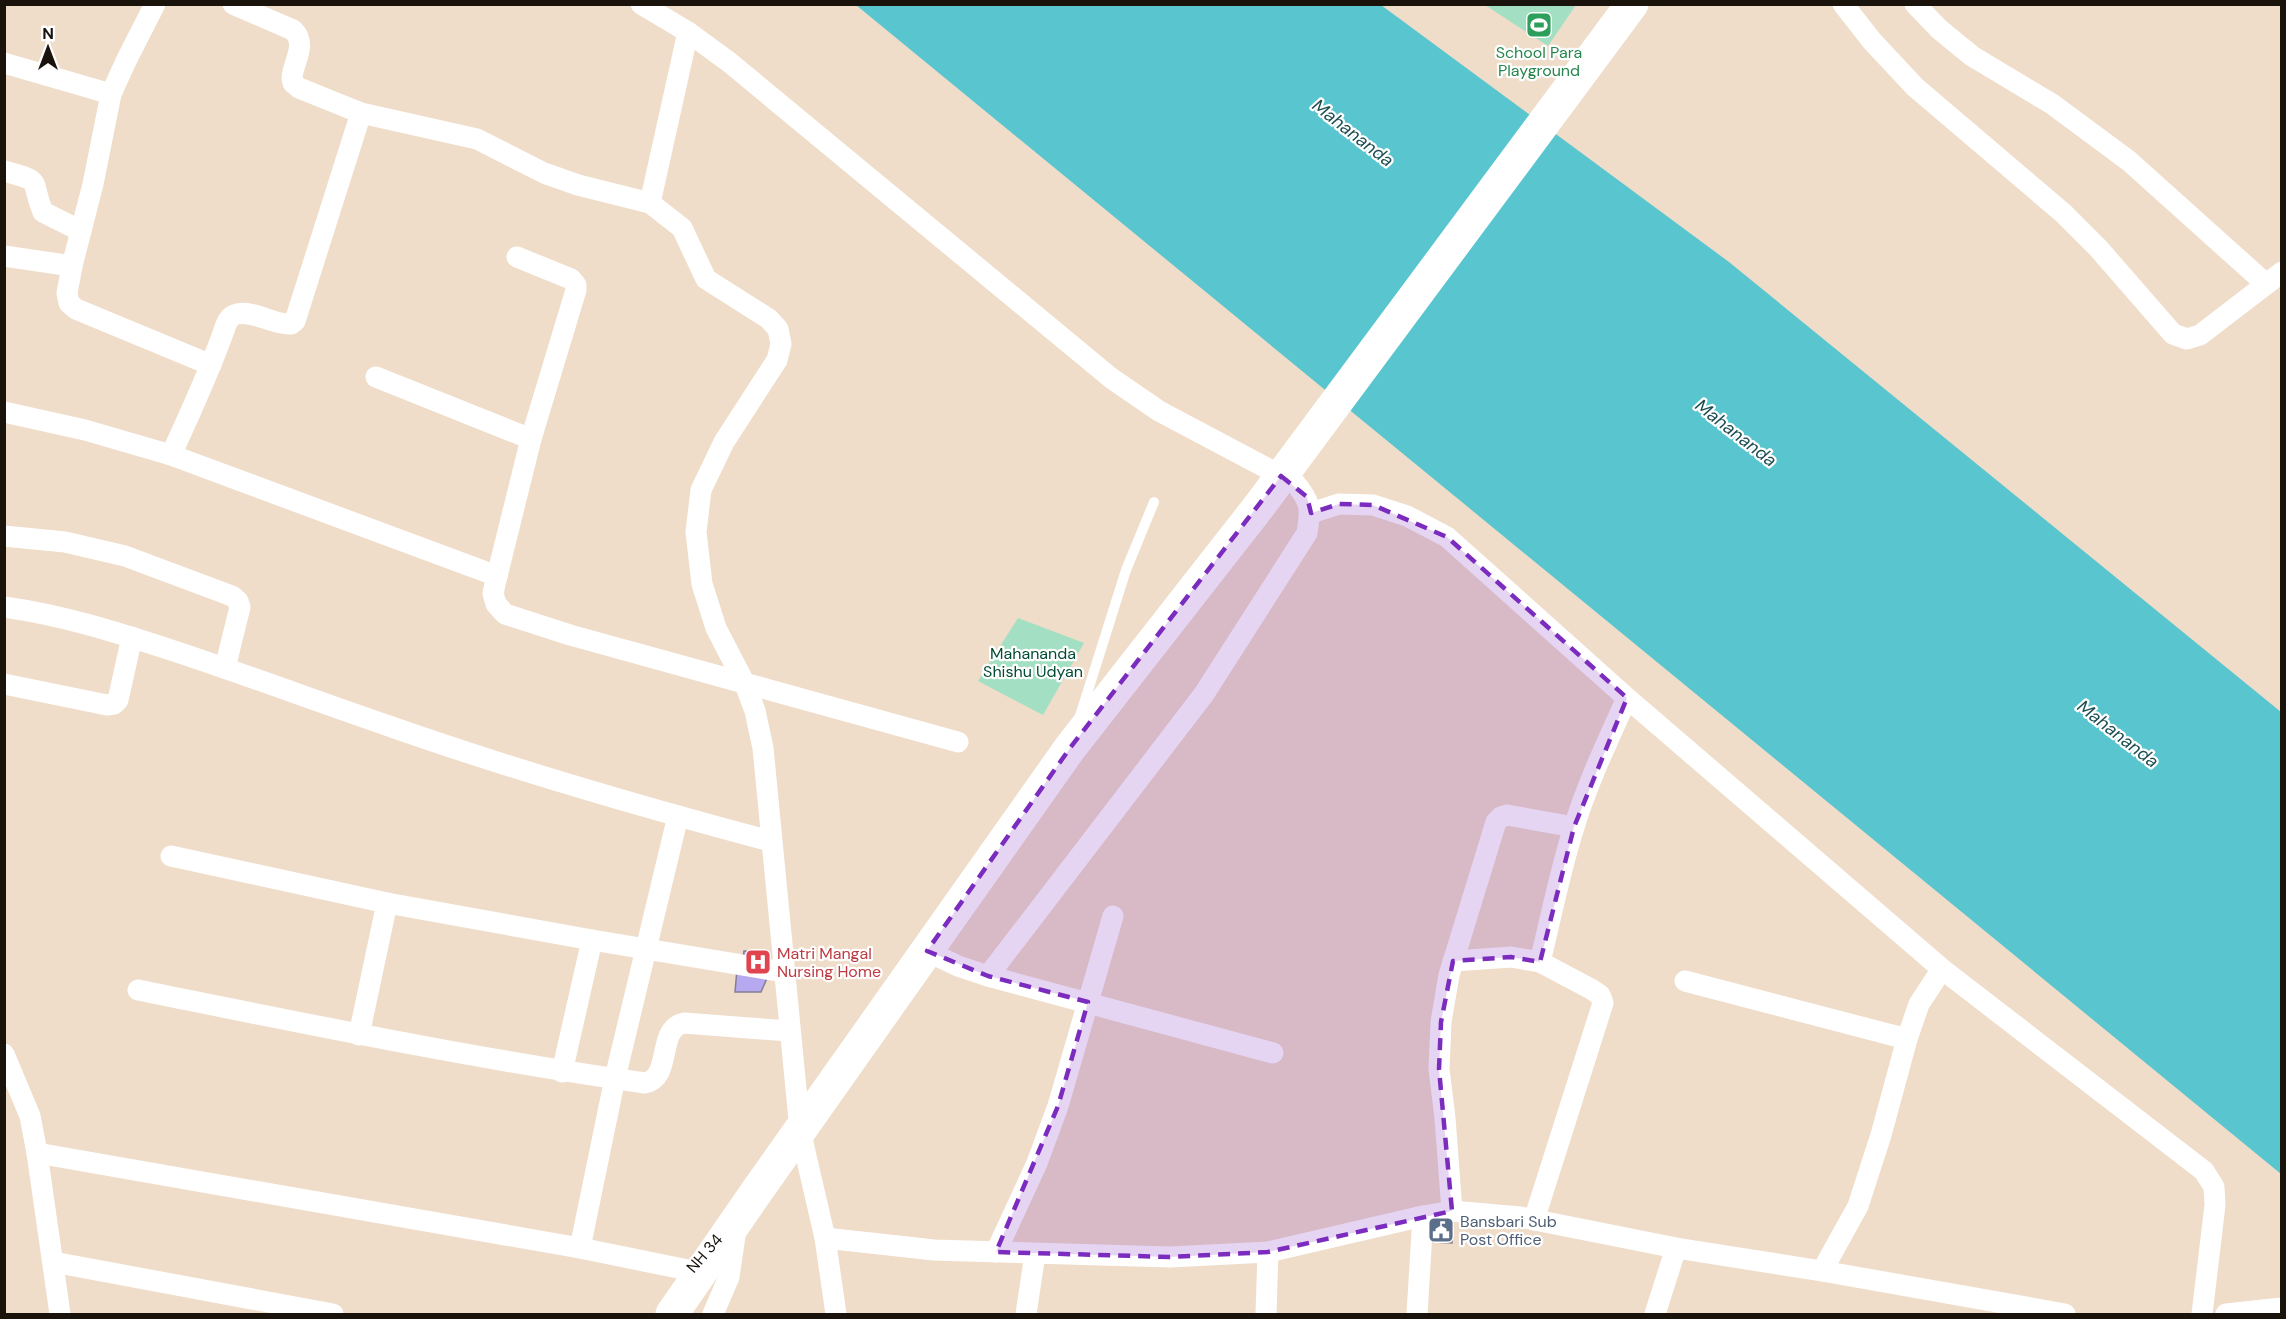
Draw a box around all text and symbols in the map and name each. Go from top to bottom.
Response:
sports icon: School Para Playground [1524,10,1554,40]
north arrow [18,18,78,78]
text: N [42,23,54,44]
place label: School Para Playground [1496,42,1582,81]
water label: Mahananda [1307,94,1399,172]
water label: Mahananda [1690,394,1782,472]
park label: Mahananda Shishu Udyan [983,643,1083,682]
water label: Mahananda [2072,695,2164,773]
place label: Matri Mangal Nursing Home [777,943,881,982]
hospital icon: Matri Mangal Nursing Home [743,947,773,977]
place label: Bansbari Sub Post Office [1460,1211,1557,1250]
public building icon: Bansbari Sub Post Office [1426,1215,1456,1245]
street label: NH 34 [682,1229,727,1277]

